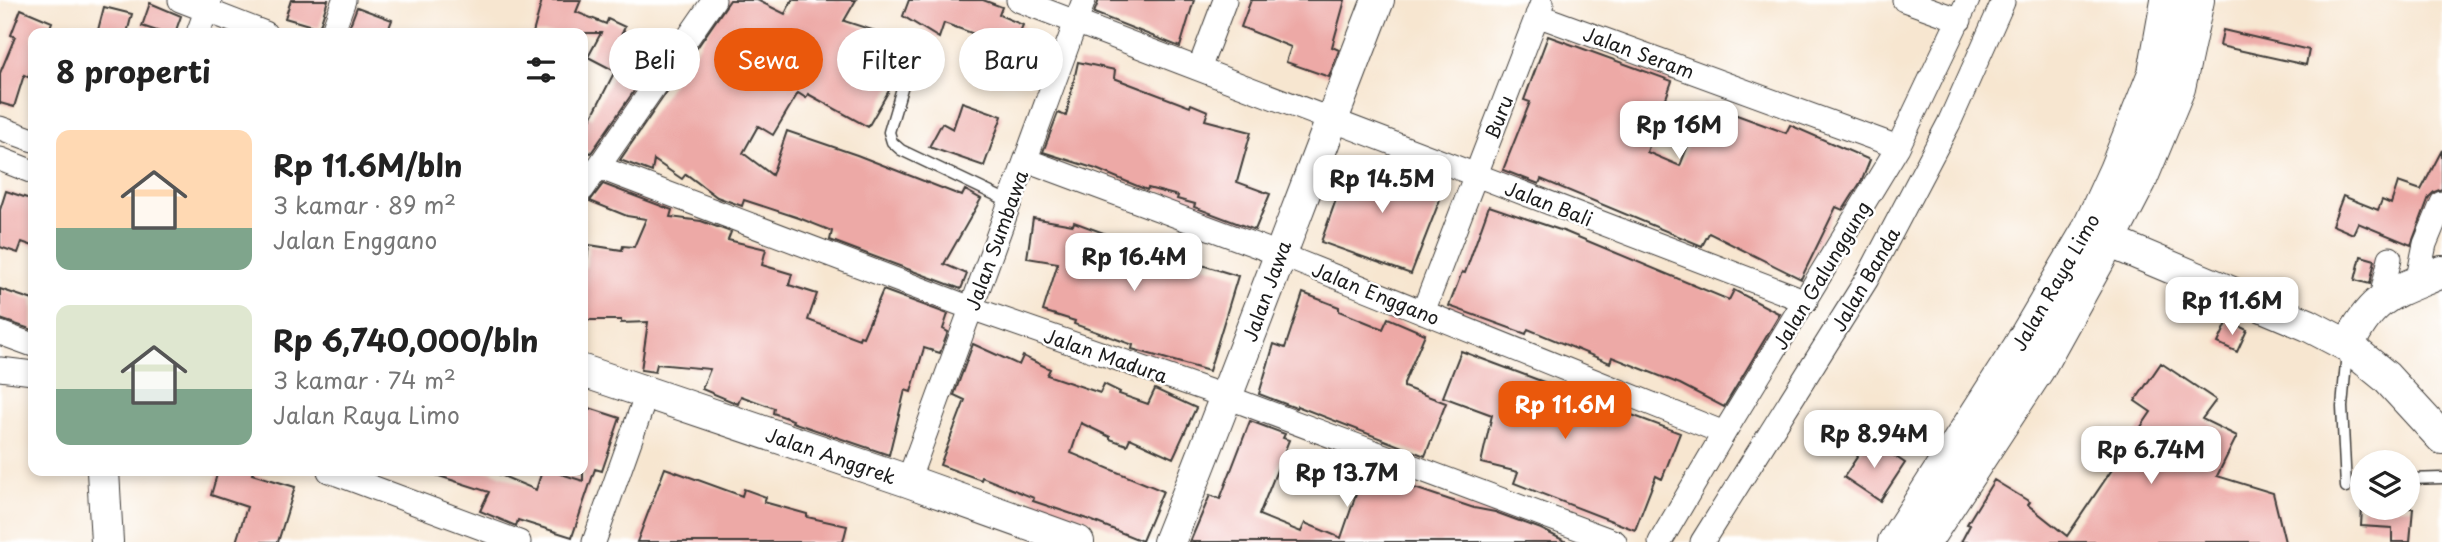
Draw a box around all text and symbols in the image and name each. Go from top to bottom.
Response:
street label: Jalan Seram [1580,19,1698,85]
chip: Beli [609,28,700,91]
chip: Sewa [714,28,823,91]
chip: Filter [837,28,945,91]
chip: Baru [959,28,1063,91]
text: 8 properti [56,48,211,93]
icon: filters [522,51,560,89]
street label: Buru [1477,91,1519,143]
pin: Rp 16M [1622,102,1736,161]
text: Rp 16M [1636,106,1722,141]
text: Rp 11.6M/bln [273,142,463,187]
pin: Rp 14.5M [1310,156,1454,215]
icon: home [112,158,196,242]
text: Rp 14.5M [1329,160,1435,195]
street label: Jalan Sumbawa [958,166,1034,314]
street label: Jalan Bali [1501,173,1597,233]
text: 3 kamar · 89 m² [273,187,456,222]
street label: Jalan Galunggung [1765,195,1877,355]
street label: Jalan Raya Limo [2004,208,2106,356]
street label: Jalan Banda [1824,221,1906,336]
text: Jalan Enggano [273,222,437,257]
pin: Rp 16.4M [1062,233,1206,293]
street label: Jalan Jawa [1235,237,1297,345]
text: Rp 16.4M [1081,238,1187,273]
street label: Jalan Enggano [1308,255,1444,331]
pin: Rp 11.6M [2160,278,2304,337]
text: Rp 11.6M [2181,282,2283,317]
text: Rp 6,740,000/bln [273,317,538,362]
street label: Jalan Madura [1040,321,1172,389]
icon: home [112,333,196,417]
text: 3 kamar · 74 m² [273,362,456,397]
pin: Rp 11.6M [1493,382,1637,441]
text: Rp 11.6M [1514,386,1616,421]
text: Jalan Raya Limo [273,397,460,432]
pin: Rp 8.94M [1802,410,1946,470]
text: Rp 8.94M [1820,415,1928,450]
street label: Jalan Anggrek [762,420,900,491]
pin: Rp 6.74M [2079,426,2223,486]
text: Rp 6.74M [2097,431,2205,466]
pin: Rp 13.7M [1275,449,1419,509]
map controls [2350,450,2420,520]
button: layers [2350,450,2420,520]
text: Rp 13.7M [1295,454,1399,489]

